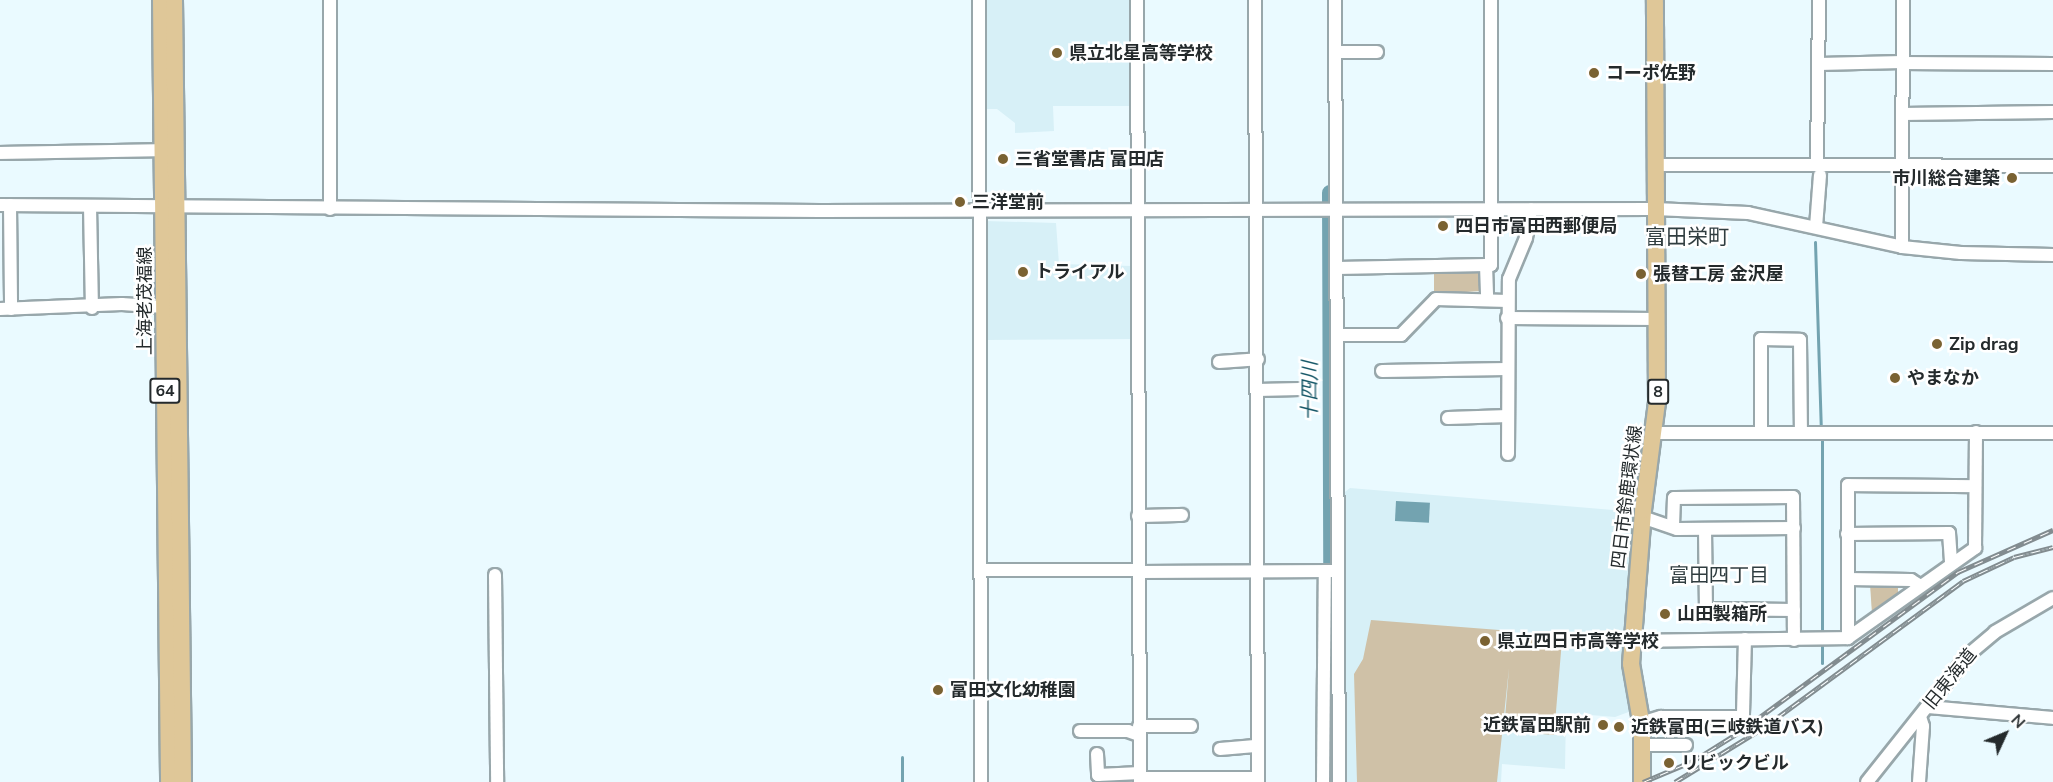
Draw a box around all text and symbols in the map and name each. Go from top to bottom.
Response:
place label: 県立北星高等学校 [1069,42,1213,64]
marker: 県立北星高等学校 [1050,46,1064,60]
place label: コーポ佐野 [1606,62,1696,84]
marker: コーポ佐野 [1587,66,1601,80]
place label: 三省堂書店 富田店 [1015,148,1164,170]
marker: 三省堂書店 富田店 [996,152,1010,166]
place label: 市川総合建築 [1892,167,2000,189]
marker: 市川総合建築 [2005,171,2019,185]
place label: 三洋堂前 [972,191,1044,213]
marker: 三洋堂前 [953,195,967,209]
place label: 四日市富田西郵便局 [1455,215,1617,237]
marker: 四日市富田西郵便局 [1436,219,1450,233]
district label: 富田栄町 [1645,224,1729,250]
street label: 上海老茂福線 [134,247,156,355]
place label: トライアル [1035,261,1125,283]
place label: 張替工房 金沢屋 [1653,263,1784,285]
marker: トライアル [1016,265,1030,279]
marker: 張替工房 金沢屋 [1634,267,1648,281]
place label: Zip drag [1949,333,2019,355]
marker: Zip drag [1930,337,1944,351]
water label: 十四川 [1298,361,1322,421]
place label: やまなか [1907,367,1979,389]
marker: やまなか [1888,371,1902,385]
road number: 64 [148,378,182,404]
road number: 8 [1646,379,1670,405]
street label: 四日市鈴鹿環状線 [1608,424,1646,570]
district label: 富田四丁目 [1669,563,1769,587]
place label: 山田製箱所 [1677,603,1767,625]
marker: 山田製箱所 [1658,607,1672,621]
place label: 県立四日市高等学校 [1497,630,1659,652]
marker: 県立四日市高等学校 [1478,634,1492,648]
street label: 旧東海道 [1919,644,1981,714]
place label: 富田文化幼稚園 [950,679,1076,701]
marker: 富田文化幼稚園 [931,683,945,697]
north arrow [1975,704,2035,764]
text: N [2006,710,2030,733]
place label: 近鉄富田駅前 [1483,714,1591,736]
place label: 近鉄富田(三岐鉄道バス) [1631,716,1824,738]
marker: 近鉄富田駅前 [1596,718,1610,732]
marker: 近鉄富田(三岐鉄道バス) [1612,720,1626,734]
place label: リビックビル [1681,752,1789,774]
marker: リビックビル [1662,756,1676,770]

